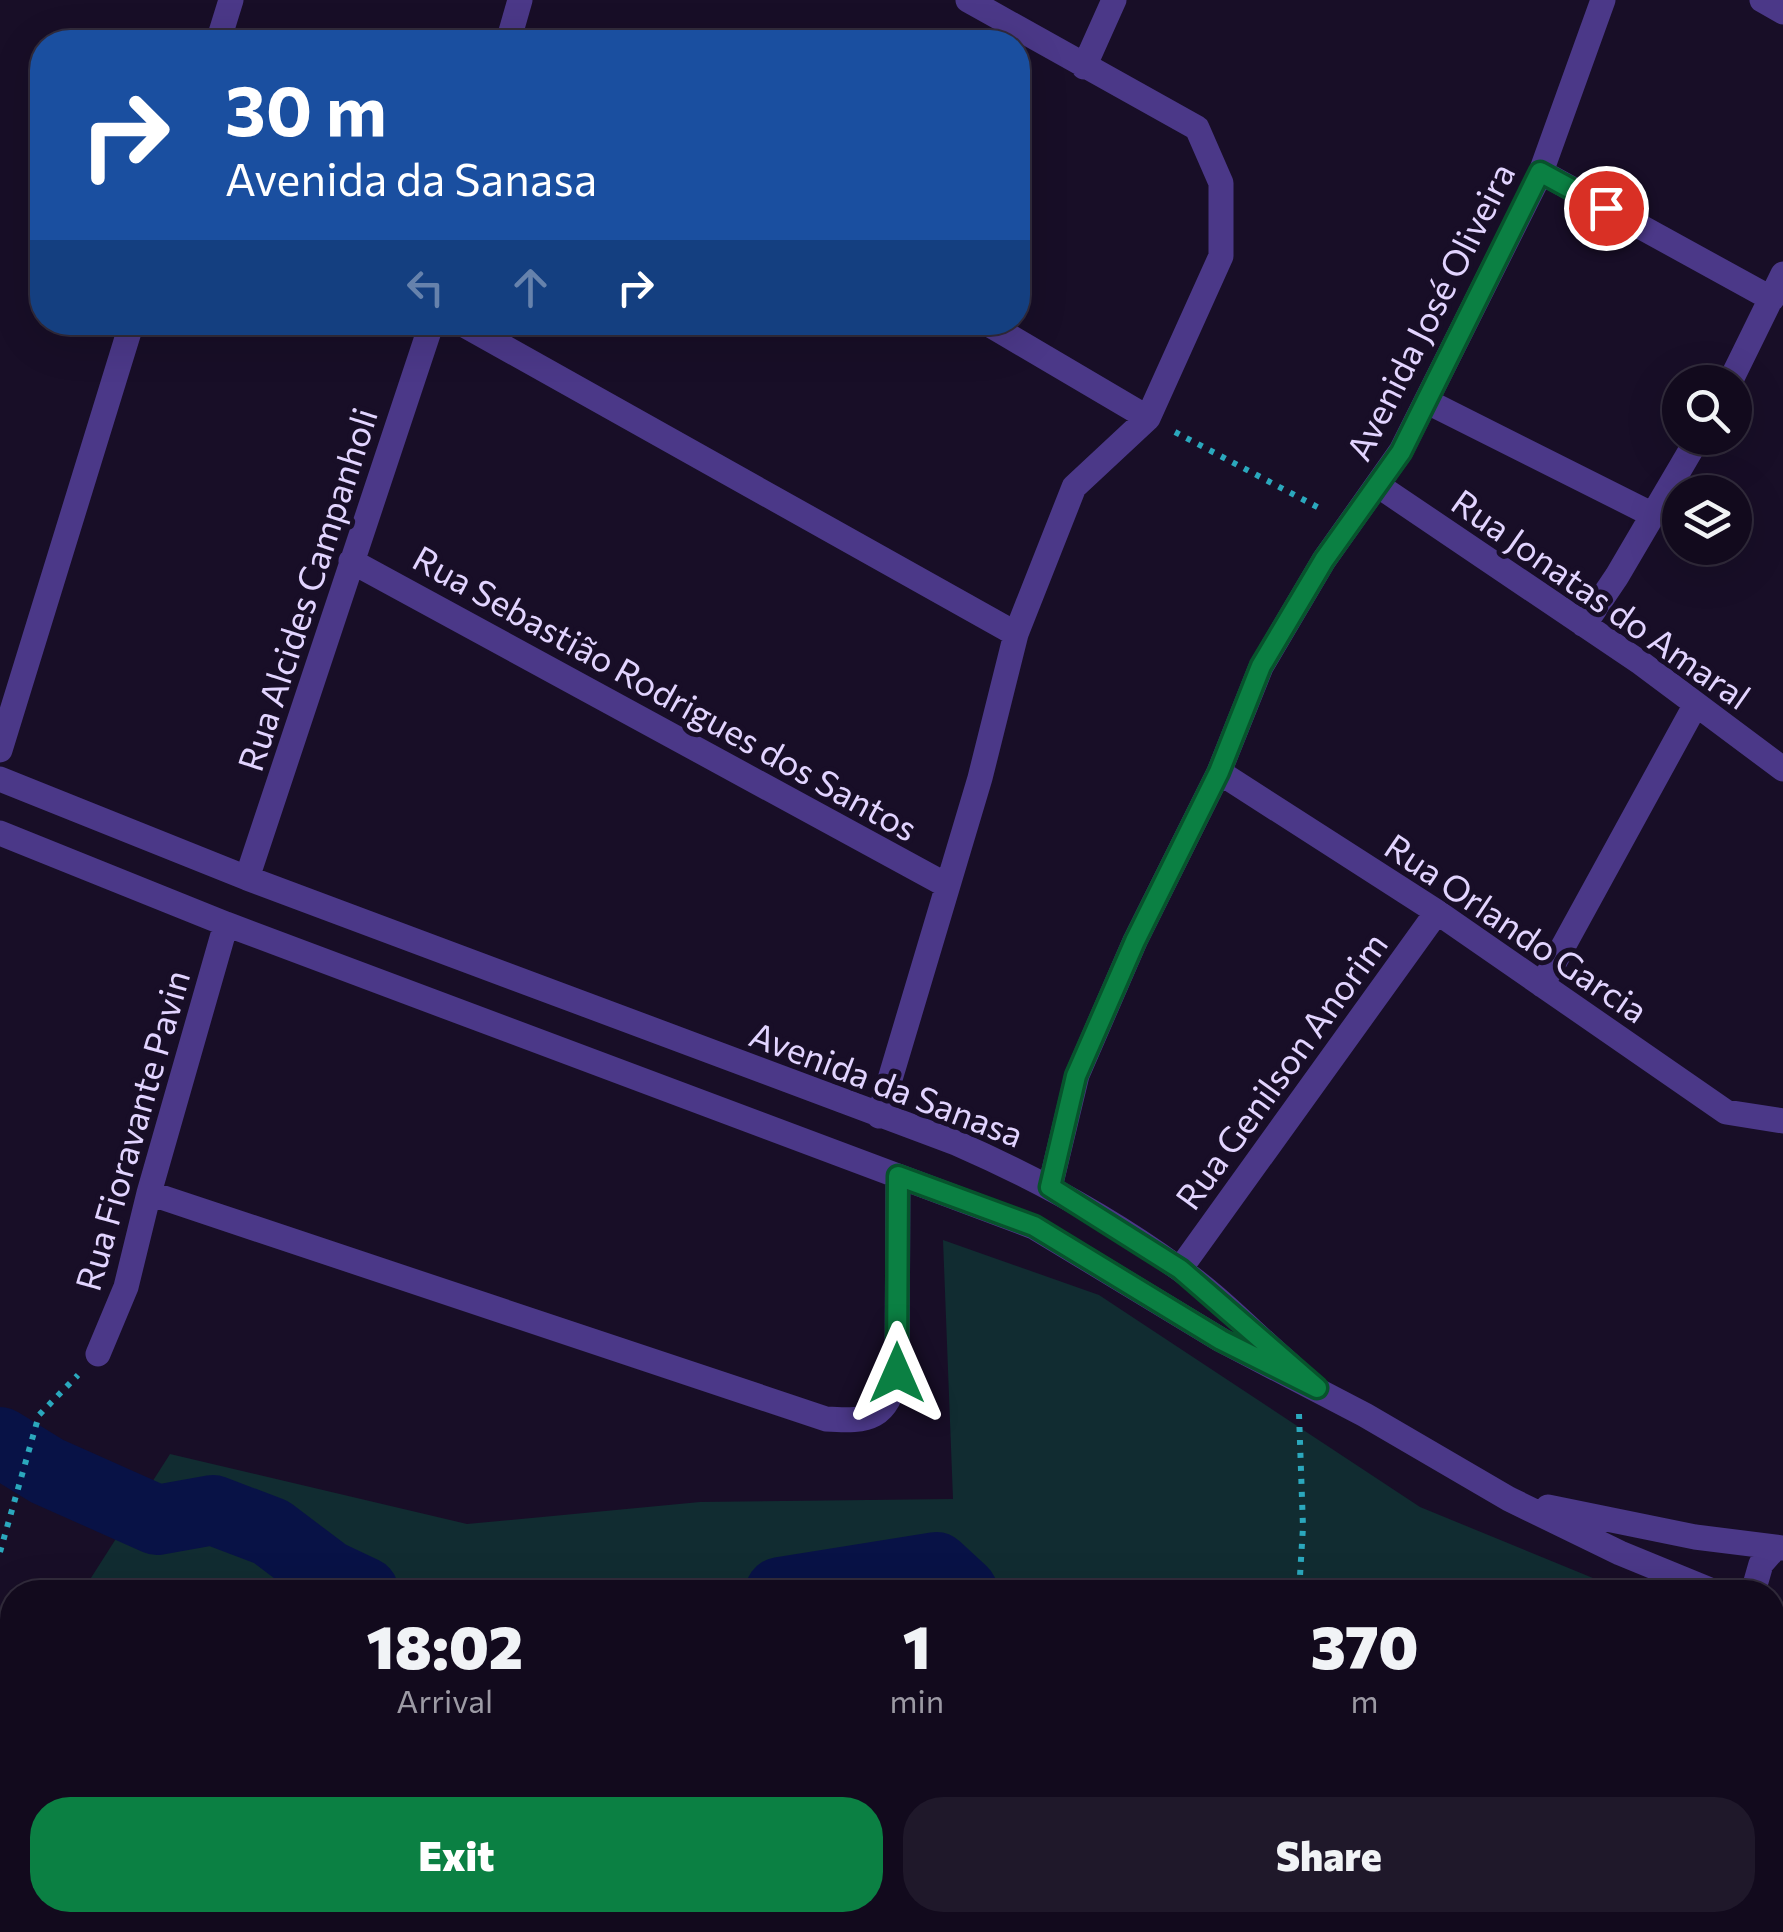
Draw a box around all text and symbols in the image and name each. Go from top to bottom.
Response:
text: 30 m [225,65,387,150]
icon: right [60,70,190,200]
text: Avenida da Sanasa [225,150,597,205]
street label: Avenida José Oliveira [1335,155,1523,467]
pin [1564,166,1649,251]
icon: arrive [1579,181,1634,236]
icon: left [398,260,453,315]
icon: ahead [503,260,558,315]
icon: right [608,260,663,315]
map controls [1662,365,1752,565]
button: search [1662,365,1752,455]
street label: Rua Alcides Campanholi [227,402,385,776]
button: layers [1662,475,1752,565]
street label: Rua Jonatas do Amaral [1445,479,1759,717]
street label: Rua Sebastião Rodrigues dos Santos [406,535,926,849]
street label: Rua Orlando Garcia [1378,823,1656,1031]
street label: Rua Genilson Anorim [1165,923,1395,1217]
street label: Rua Fioravante Pavin [65,965,197,1295]
street label: Avenida da Sanasa [744,1011,1030,1155]
position arrow [845,1321,949,1425]
text: 18:02 [366,1608,523,1681]
text: 1 [903,1608,931,1681]
text: 370 [1310,1608,1419,1681]
text: Arrival [396,1680,493,1720]
text: min [890,1680,944,1720]
text: m [1351,1680,1378,1720]
button: Exit [30,1797,883,1912]
button: Share [903,1797,1755,1912]

